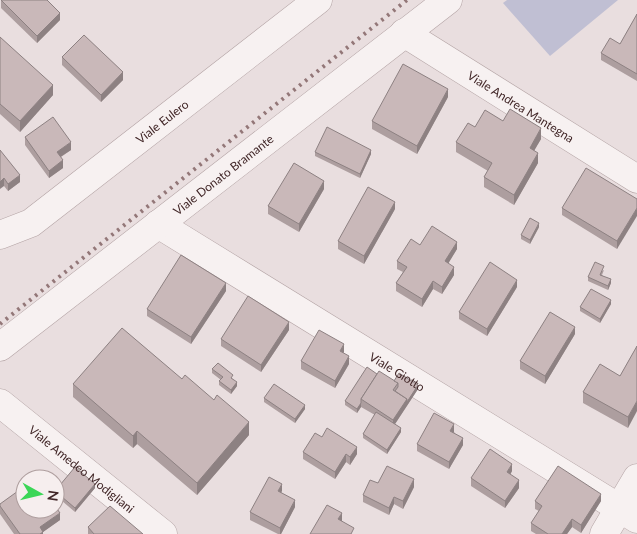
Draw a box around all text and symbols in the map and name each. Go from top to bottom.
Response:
street label: Viale Andrea Mantegna [465,67,577,145]
street label: Viale Eulero [133,96,191,146]
street label: Viale Donato Bramante [170,131,276,218]
street label: Viale Giotto [367,349,428,394]
street label: Viale Amedeo Modigliani [26,422,138,516]
north arrow [15,469,65,519]
text: N [44,489,63,502]

